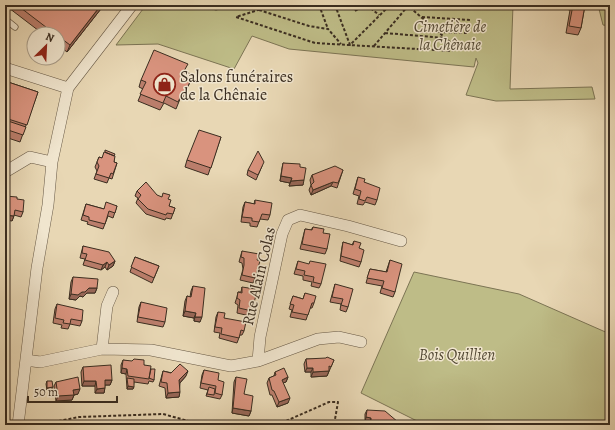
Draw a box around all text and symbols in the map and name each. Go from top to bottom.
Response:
park label: Cimetière de la Chênaie [414,16,487,56]
north arrow [26,26,66,66]
text: N [43,29,57,46]
place label: Salons funéraires de la Chênaie [180,66,293,106]
shop icon: Salons funéraires de la Chênaie [151,72,177,98]
street label: Rue Alain Colas [237,225,281,328]
park label: Bois Quillien [419,344,495,366]
scale bar [28,378,117,404]
text: 50 m [34,384,58,400]

